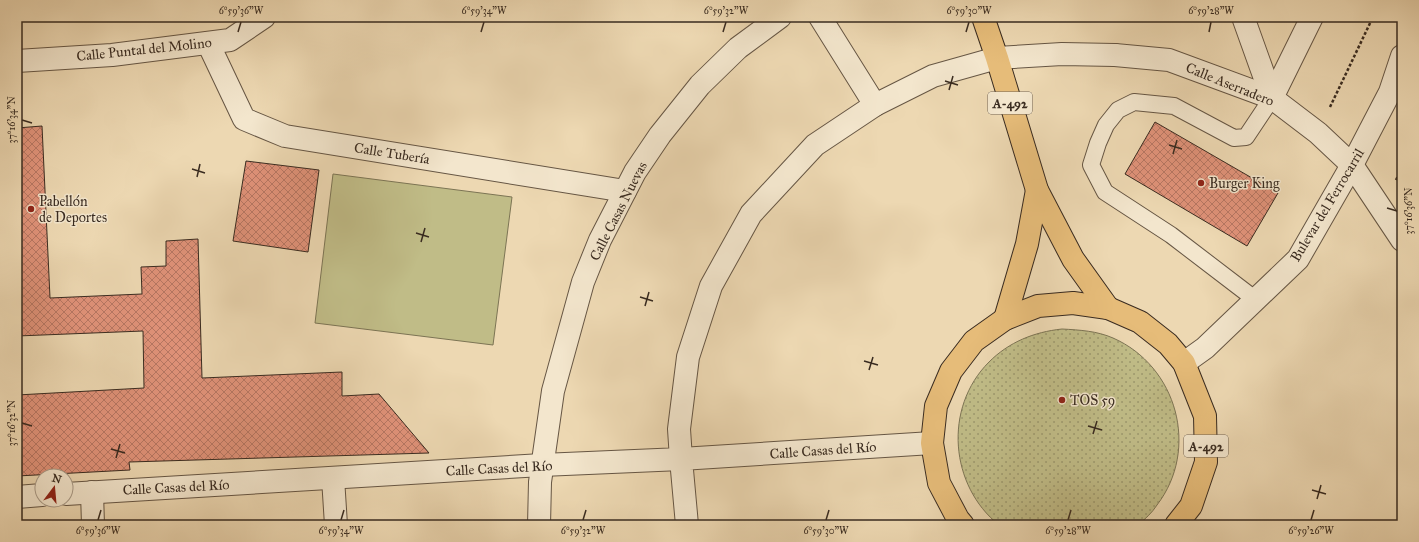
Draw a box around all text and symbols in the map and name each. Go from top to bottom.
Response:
text: 6°59'36"W [219,5,264,17]
text: 6°59'34"W [462,5,507,17]
text: 6°59'32"W [704,5,749,17]
text: 6°59'30"W [946,5,992,17]
text: 6°59'28"W [1188,5,1234,17]
street label: Calle Puntal del Molino [76,34,213,65]
street label: Calle Aserradero [1183,59,1276,110]
road number: A-492 [988,92,1032,114]
text: 37°16'34"N [6,96,18,144]
street label: Calle Tubería [353,139,431,168]
street label: Bulevar del Ferrocarril [1287,145,1368,265]
street label: Calle Casas Nuevas [586,159,651,264]
place label: Burger King [1209,175,1280,192]
marker: Burger King [1196,178,1206,188]
text: 37°16'36"N [1403,187,1415,234]
place label: Pabellón de Deportes [39,193,107,226]
marker: Pabellón de Deportes [26,204,36,214]
place label: TOS 59 [1070,392,1115,409]
marker: TOS 59 [1057,395,1067,405]
text: 37°16'32"N [6,399,18,446]
road number: A-492 [1184,435,1228,457]
street label: Calle Casas del Río [769,438,877,463]
street label: Calle Casas del Río [445,457,553,480]
north arrow [34,468,74,508]
text: N [50,471,64,487]
street label: Calle Casas del Río [122,476,230,499]
text: 6°59'36"W [76,525,121,537]
text: 6°59'34"W [319,525,364,537]
text: 6°59'32"W [561,525,606,537]
text: 6°59'30"W [803,525,849,537]
text: 6°59'28"W [1045,525,1091,537]
text: 6°59'26"W [1288,525,1334,537]

